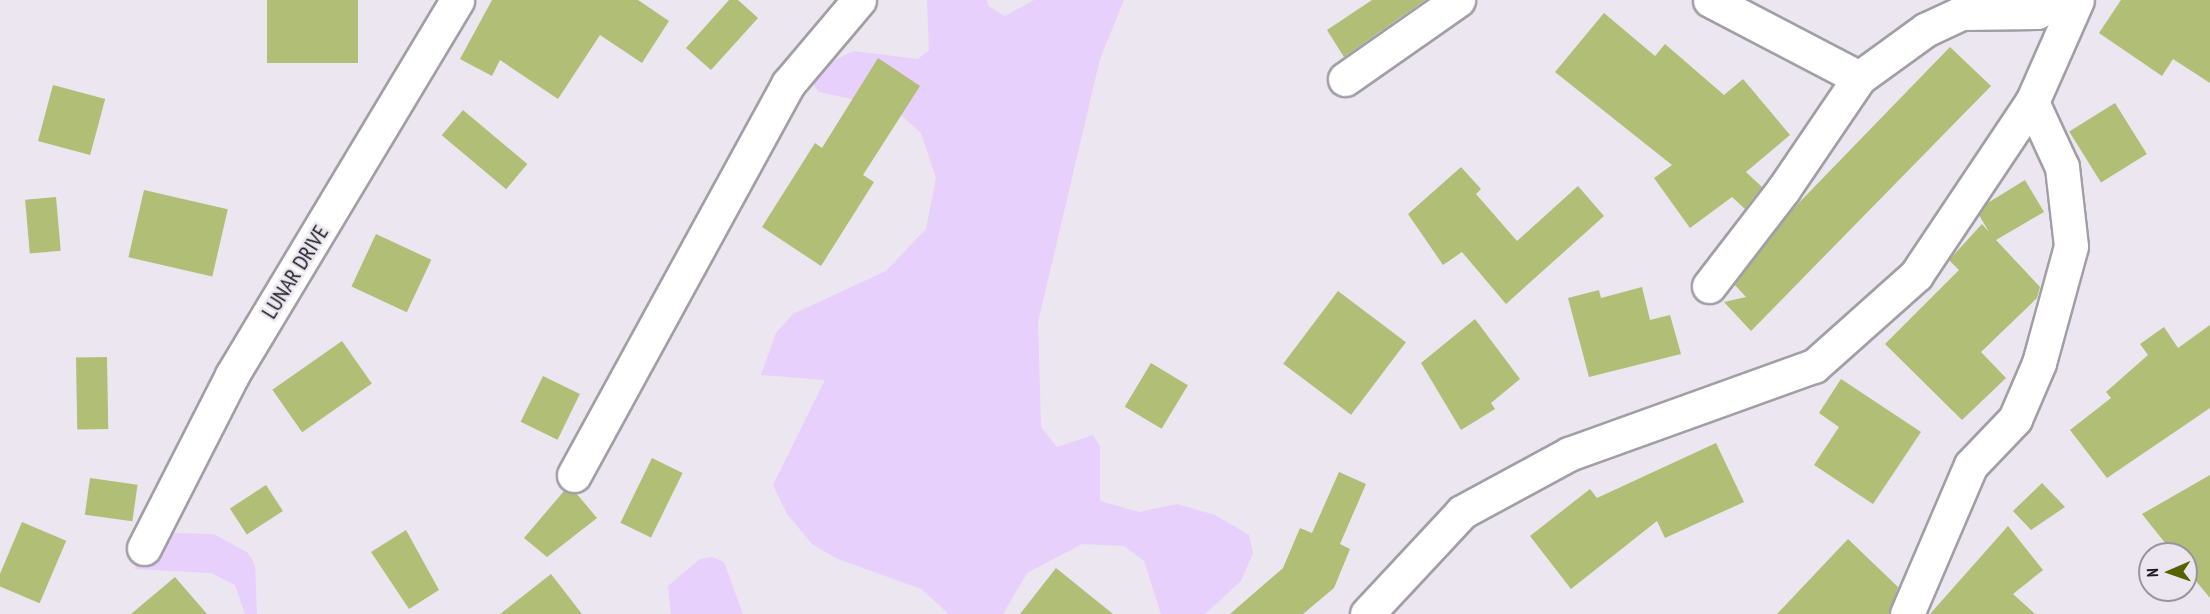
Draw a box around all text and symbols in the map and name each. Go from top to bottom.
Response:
street label: LUNAR DRIVE [256,221,334,323]
north arrow [2138,542,2198,602]
text: N [2142,568,2162,577]

